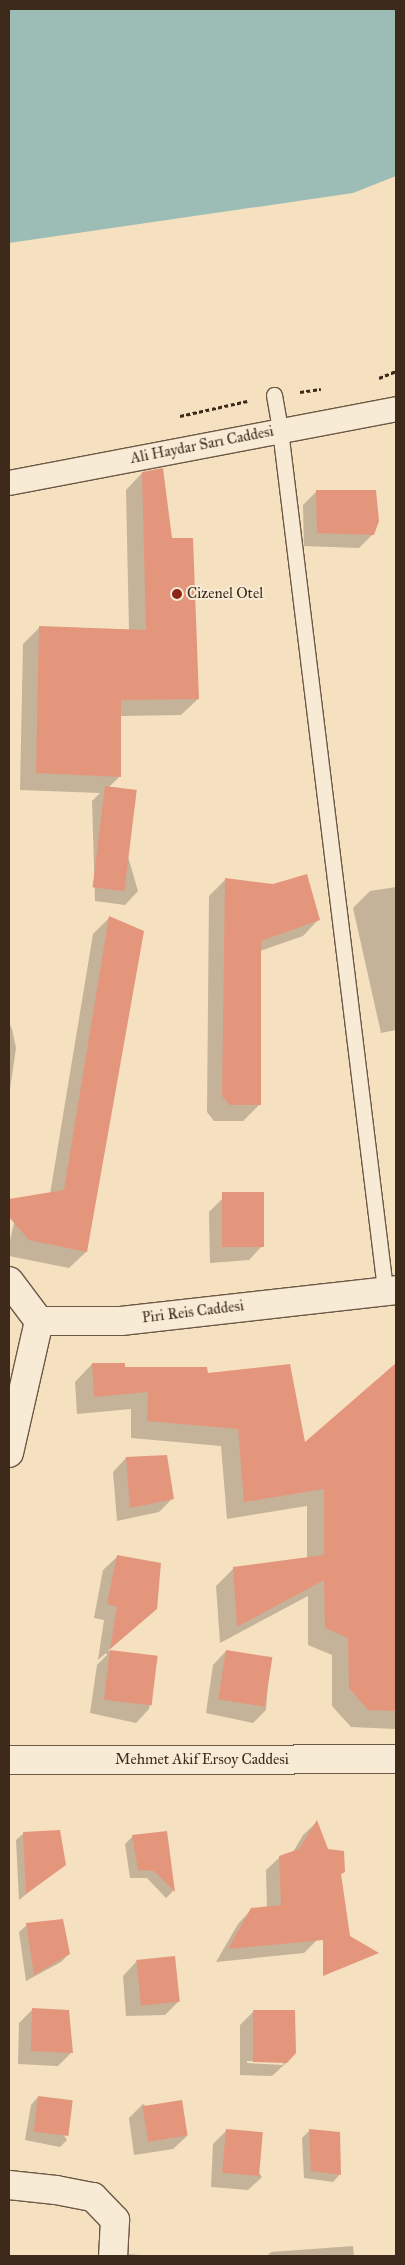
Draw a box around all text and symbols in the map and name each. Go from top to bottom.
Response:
street label: Ali Haydar Sarı Caddesi [129,422,275,468]
place label: Cizenel Otel [187,585,263,603]
marker: Cizenel Otel [171,588,183,600]
street label: Piri Reis Caddesi [141,1297,245,1327]
street label: Mehmet Akif Ersoy Caddesi [115,1751,289,1769]

